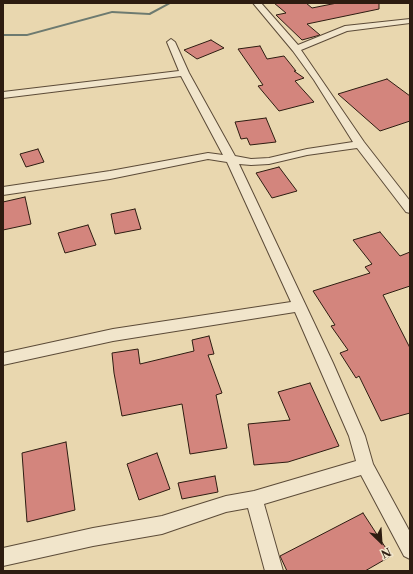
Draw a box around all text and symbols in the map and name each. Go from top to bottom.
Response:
north arrow [361,522,401,562]
text: N [379,545,393,561]

